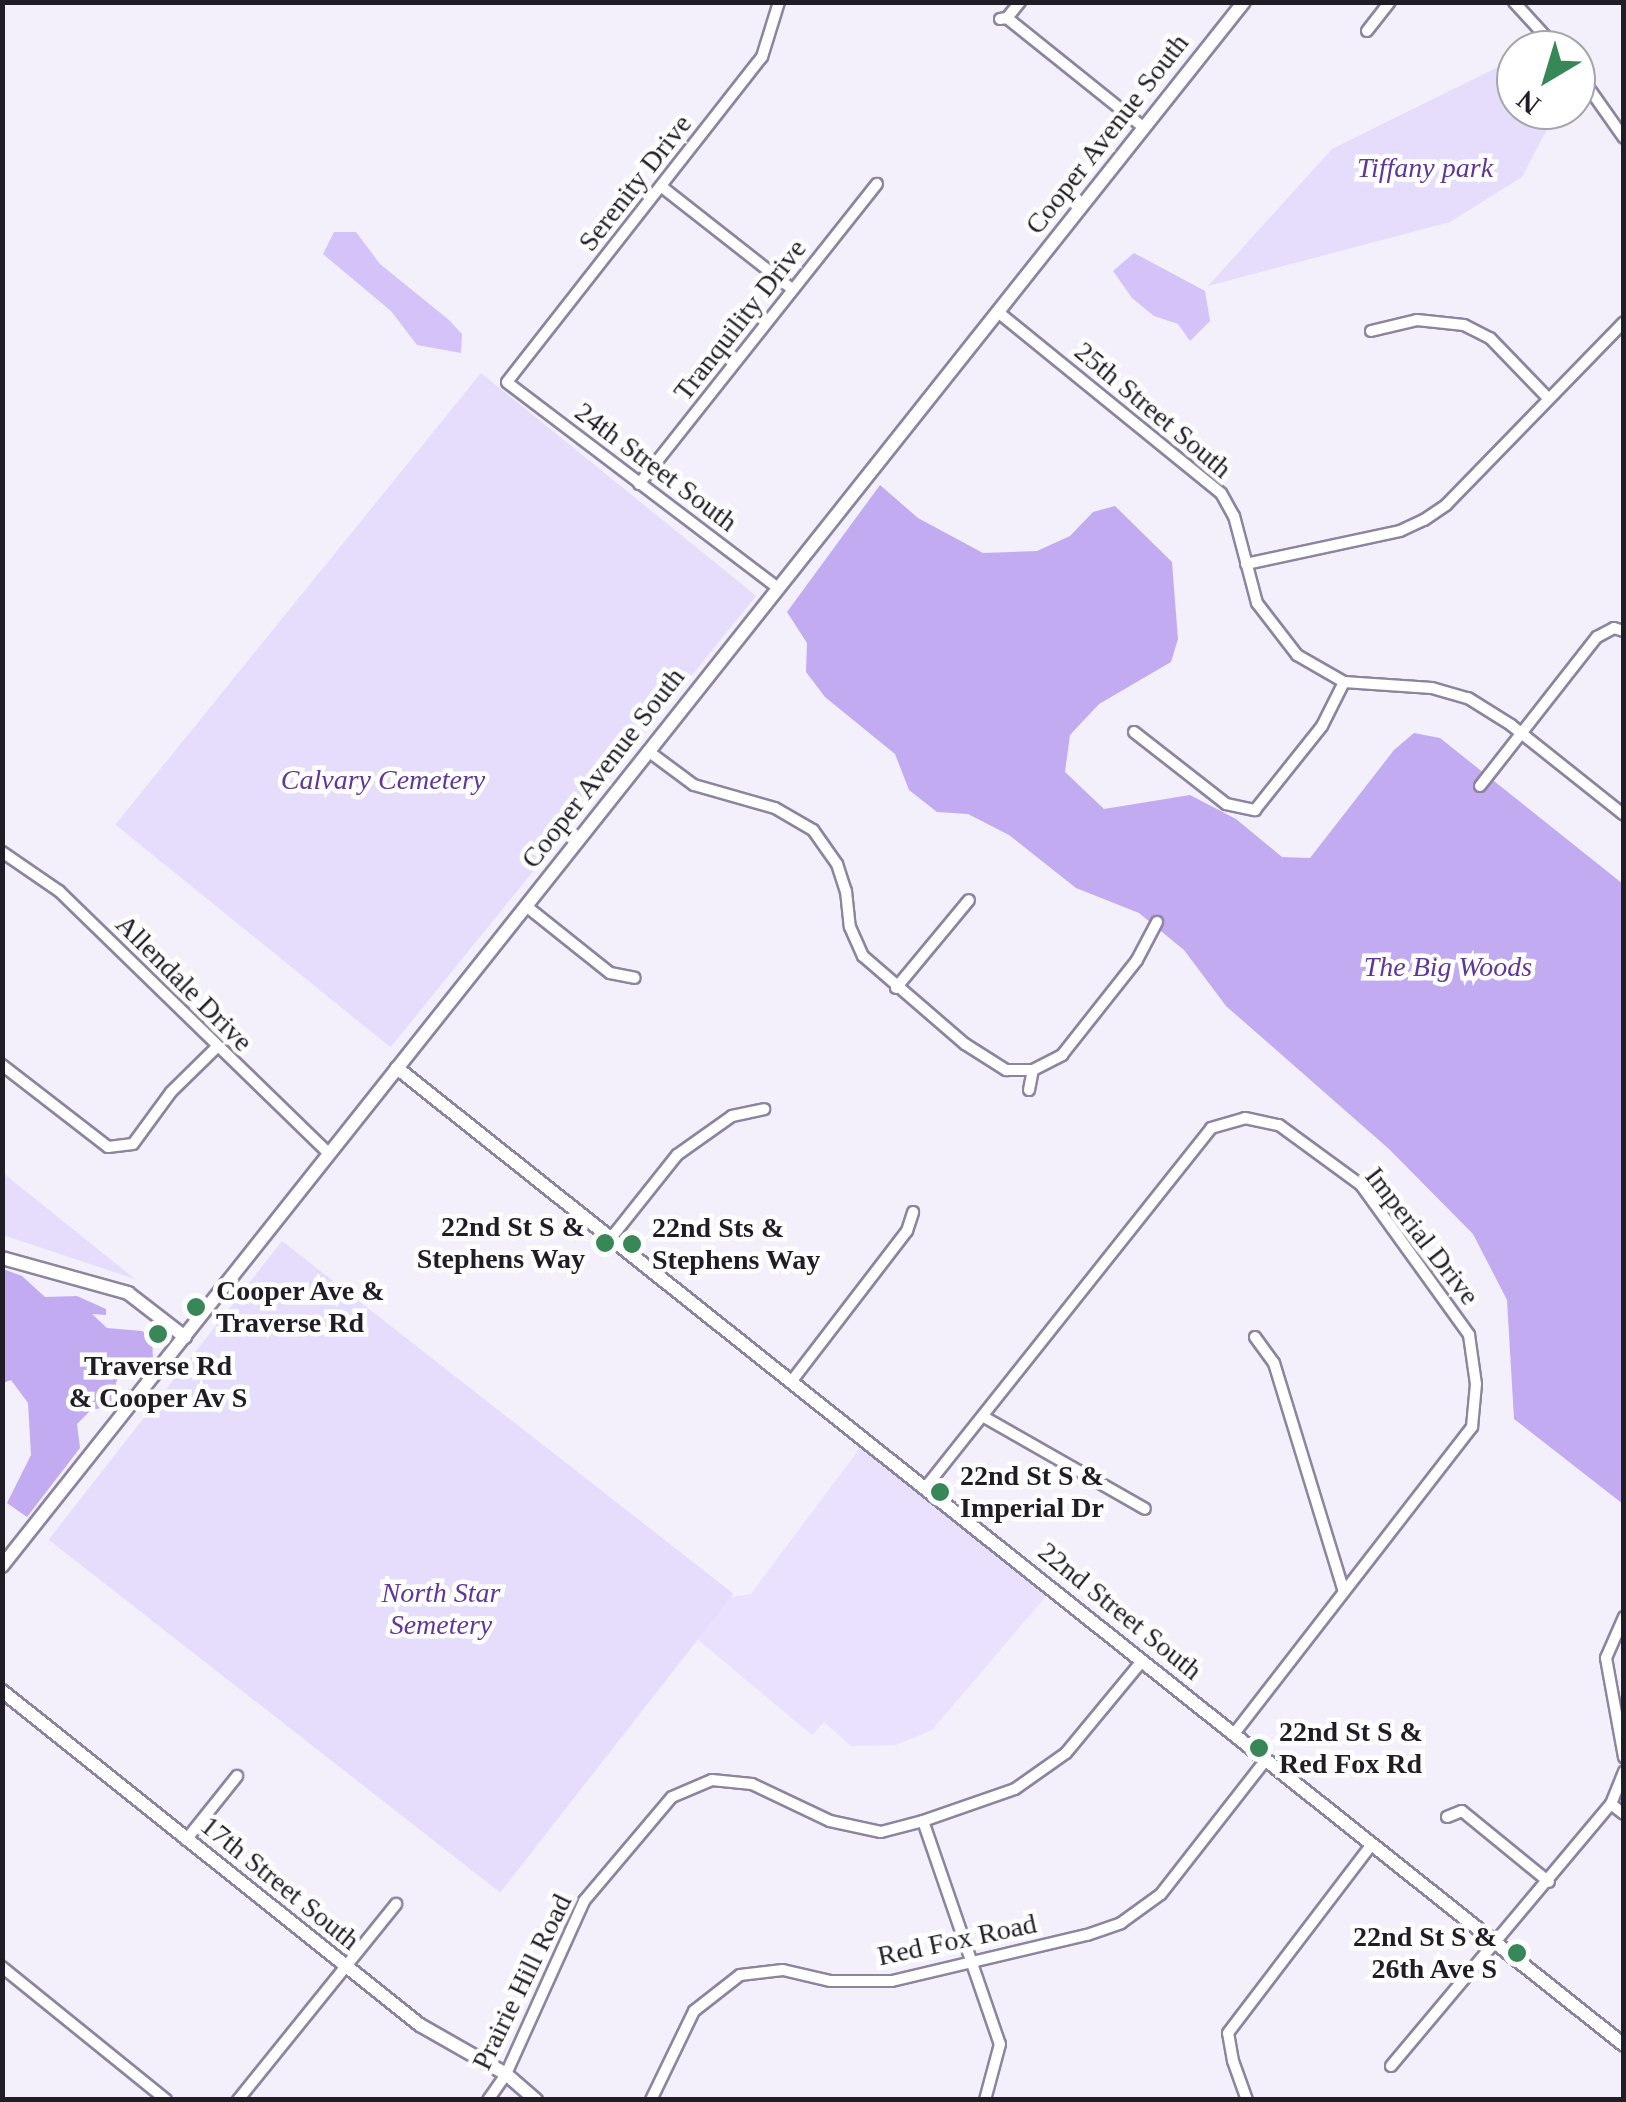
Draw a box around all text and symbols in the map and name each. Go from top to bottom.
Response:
street label: Cooper Avenue South [1018,26,1196,242]
north arrow [1496,30,1596,130]
text: N [1511,84,1546,121]
street label: Serenity Drive [571,108,699,258]
park label: Tiffany park [1357,151,1493,185]
street label: Tranquility Drive [667,233,813,407]
street label: 25th Street South [1068,335,1238,485]
street label: 24th Street South [568,395,744,539]
street label: Cooper Avenue South [514,660,692,876]
park label: Calvary Cemetery [281,763,485,797]
street label: Allendale Drive [109,908,259,1058]
park label: The Big Woods [1364,950,1532,984]
street label: Imperial Drive [1358,1160,1486,1312]
place label: 22nd St S & Stephens Way [416,1210,585,1276]
place label: 22nd Sts & Stephens Way [652,1211,821,1277]
marker: 22nd St S & Stephens Way [594,1232,616,1254]
marker: 22nd Sts & Stephens Way [621,1233,643,1255]
place label: Cooper Ave & Traverse Rd [216,1274,387,1340]
marker: Cooper Ave & Traverse Rd [185,1296,207,1318]
marker: Traverse Rd & Cooper Av S [147,1323,169,1345]
place label: Traverse Rd & Cooper Av S [68,1349,248,1415]
place label: 22nd St S & Imperial Dr [960,1459,1104,1525]
marker: 22nd St S & Imperial Dr [929,1481,951,1503]
street label: 22nd Street South [1031,1535,1209,1687]
park label: North Star Semetery [381,1576,501,1642]
place label: 22nd St S & Red Fox Rd [1279,1715,1423,1781]
marker: 22nd St S & Red Fox Rd [1248,1737,1270,1759]
street label: 17th Street South [194,1809,366,1957]
street label: Prairie Hill Road [465,1889,579,2075]
street label: Red Fox Road [874,1907,1040,1973]
place label: 22nd St S & 26th Ave S [1353,1920,1497,1986]
marker: 22nd St S & 26th Ave S [1506,1942,1528,1964]

